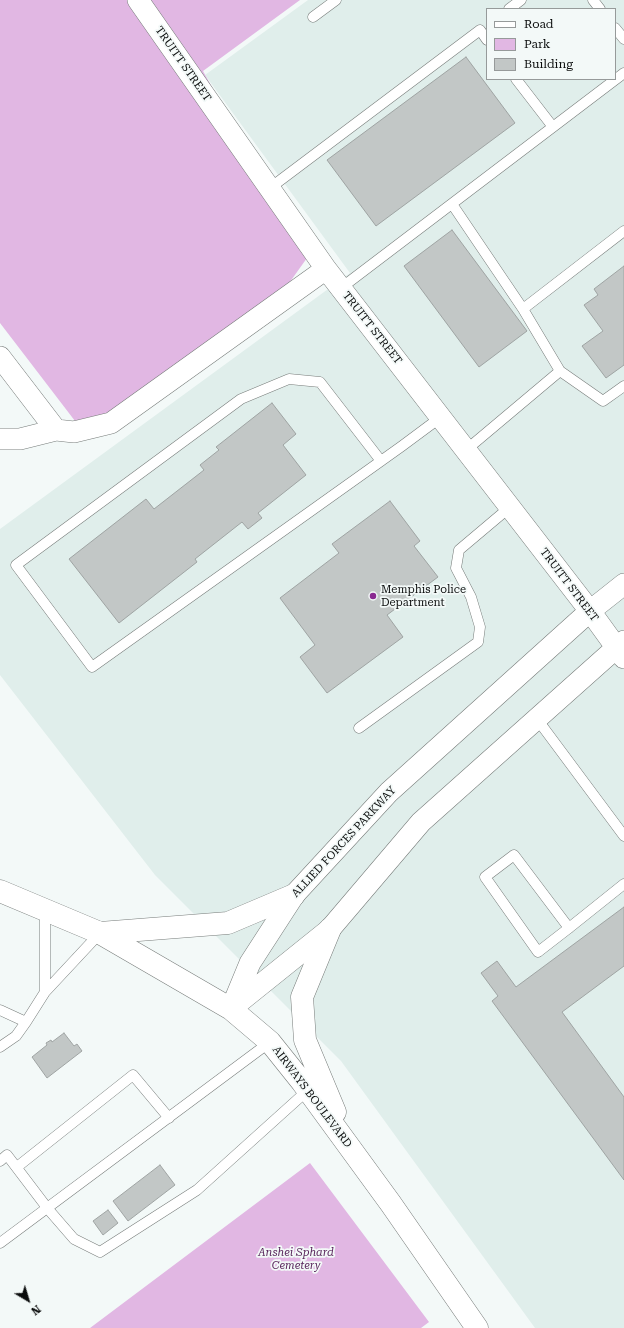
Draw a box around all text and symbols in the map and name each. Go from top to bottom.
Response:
legend [486,8,616,80]
text: Road [524,17,553,31]
street label: TRUITT STREET [152,24,214,104]
text: Park [524,37,550,51]
text: Building [524,57,573,71]
street label: TRUITT STREET [340,289,404,367]
street label: TRUITT STREET [537,546,601,624]
place label: Memphis Police Department [381,583,466,609]
marker: Memphis Police Department [368,591,378,601]
street label: ALLIED FORCES PARKWAY [289,784,399,900]
street label: AIRWAYS BOULEVARD [270,1044,354,1150]
park label: Anshei Sphard Cemetery [258,1246,334,1272]
north arrow [8,1280,48,1320]
text: N [28,1302,43,1318]

